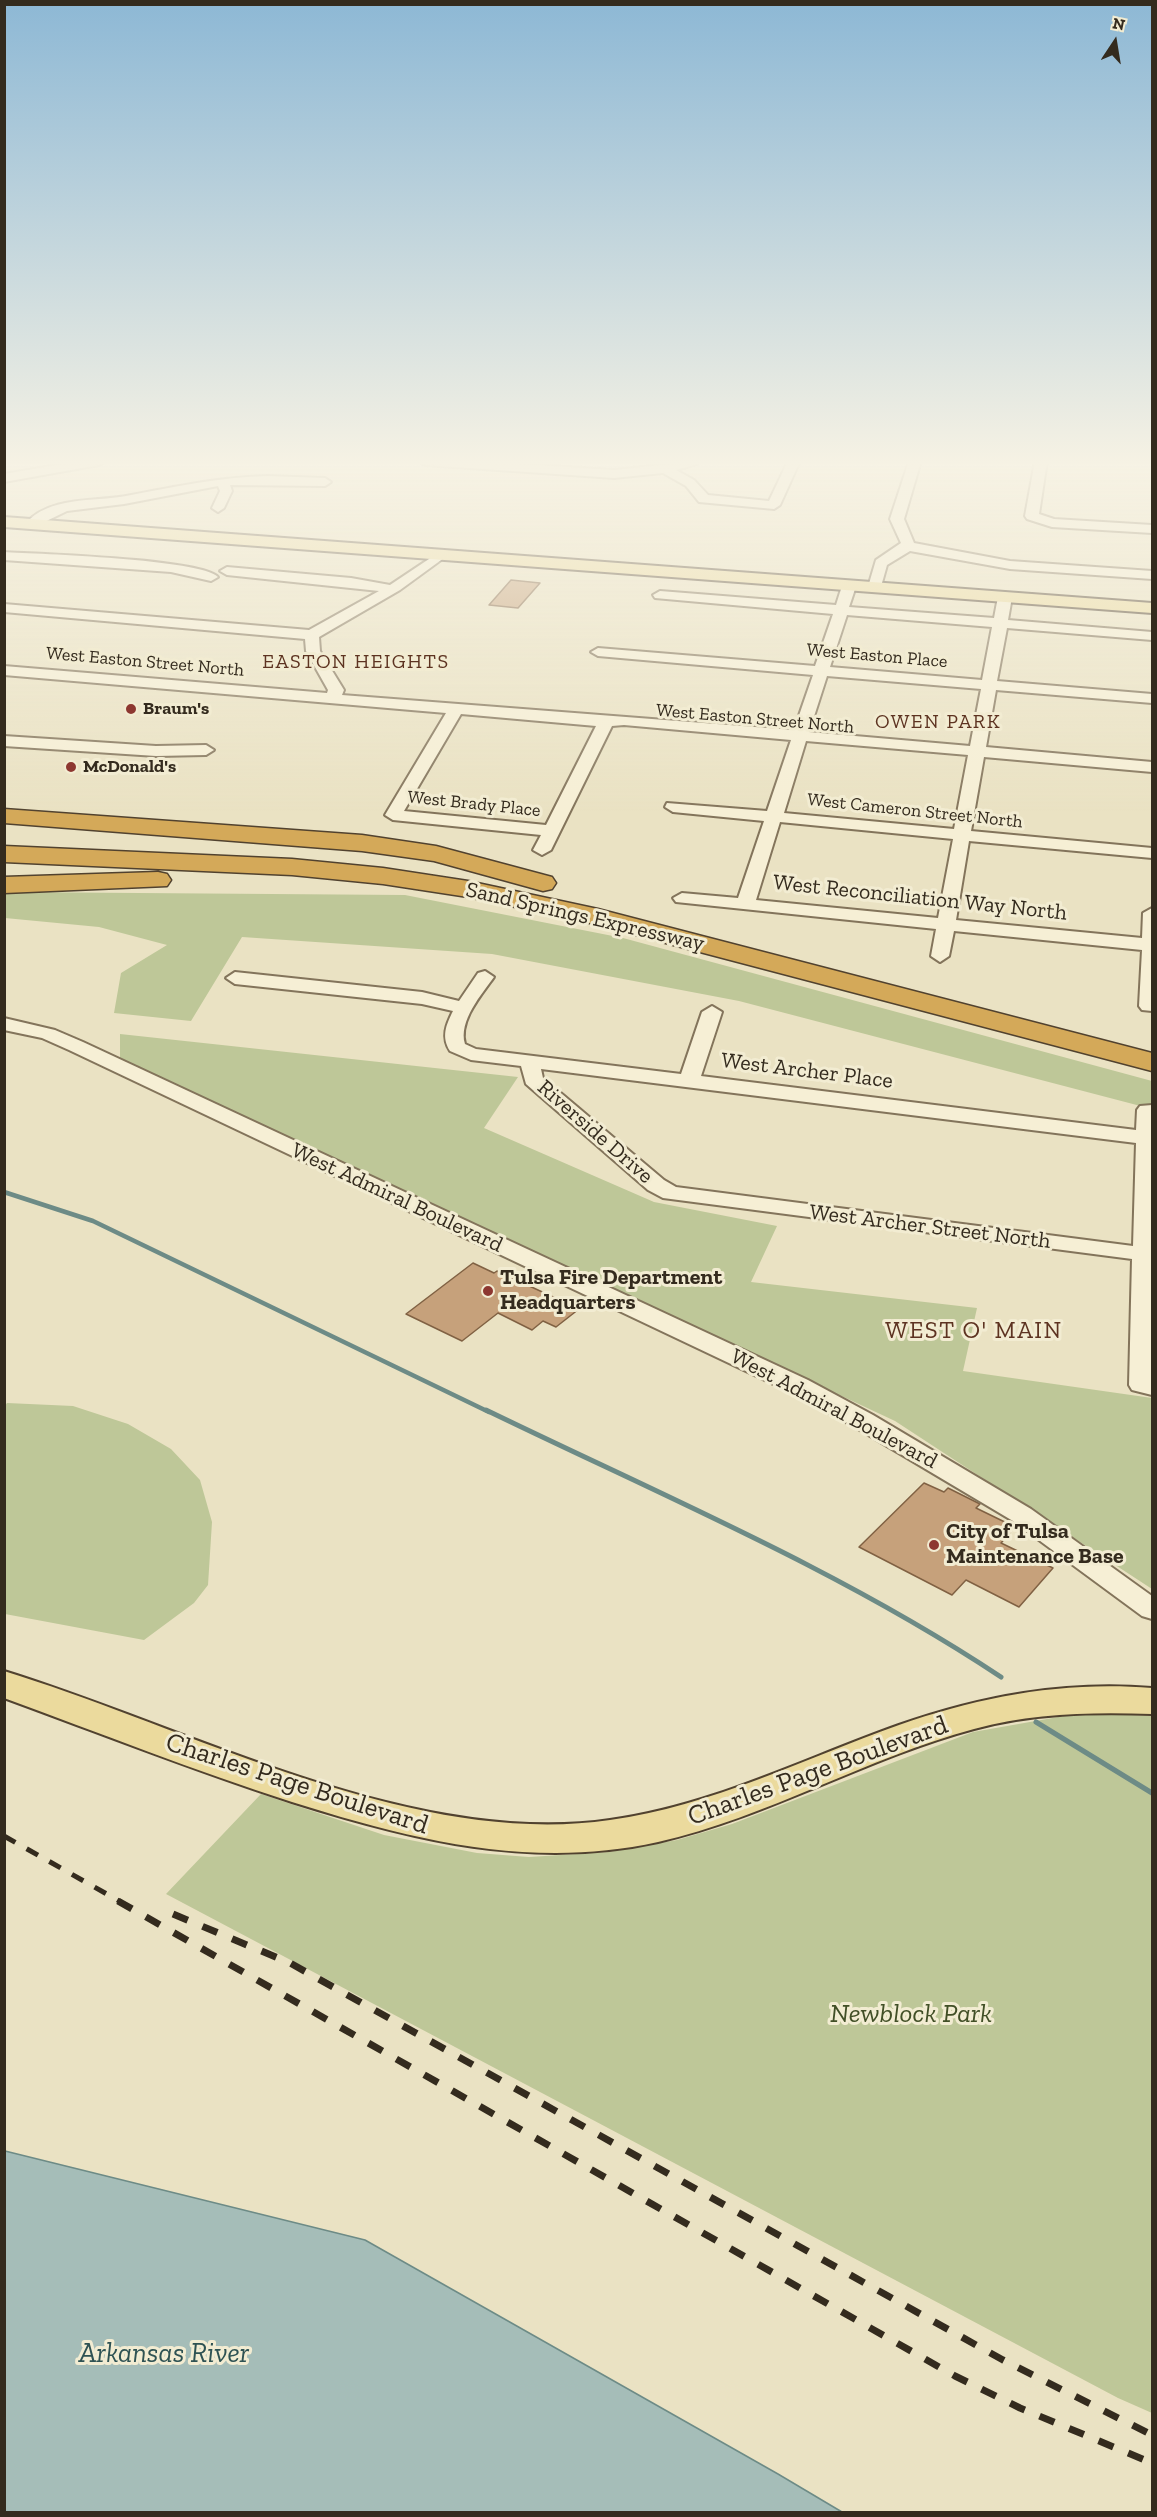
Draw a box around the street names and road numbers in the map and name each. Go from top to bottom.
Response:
street label: West Easton Place [806,639,948,673]
street label: West Easton Street North [45,643,245,681]
street label: West Easton Street North [655,700,855,738]
street label: West Brady Place [406,786,542,822]
street label: West Cameron Street North [806,789,1024,833]
street label: West Reconciliation Way North [772,869,1068,927]
street label: Sand Springs Expressway [463,877,707,957]
street label: West Archer Place [720,1047,894,1095]
street label: Riverside Drive [532,1075,658,1189]
street label: West Admiral Boulevard [287,1137,507,1259]
street label: West Archer Street North [808,1199,1052,1255]
street label: West Admiral Boulevard [726,1343,942,1475]
street label: Charles Page Boulevard [684,1709,952,1833]
street label: Charles Page Boulevard [162,1726,432,1842]

